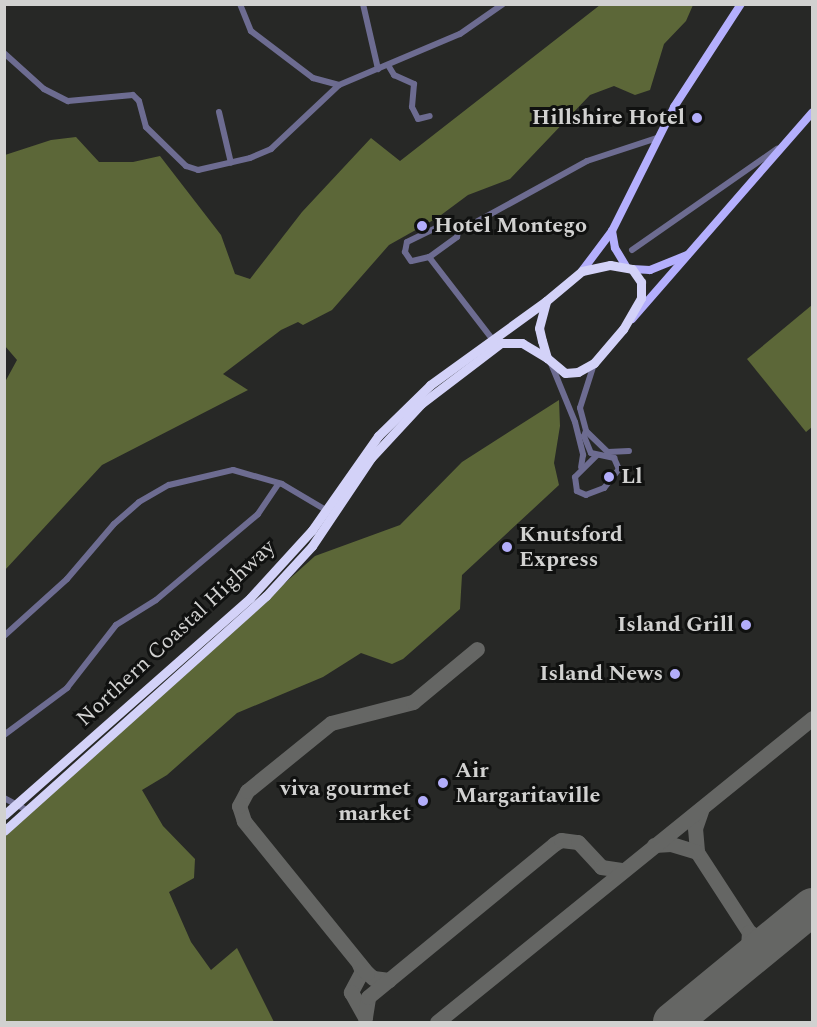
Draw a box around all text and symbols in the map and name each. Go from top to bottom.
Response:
place label: Hillshire Hotel [532,105,685,131]
marker: Hillshire Hotel [690,111,704,125]
place label: Hotel Montego [434,213,587,239]
marker: Hotel Montego [415,219,429,233]
place label: Ll [621,464,642,490]
marker: Ll [602,470,616,484]
place label: Knutsford Express [519,521,623,572]
street label: Northern Coastal Highway [71,534,281,732]
marker: Knutsford Express [500,540,514,554]
place label: Island Grill [617,612,734,638]
marker: Island Grill [739,618,753,632]
place label: Island News [539,661,663,687]
marker: Island News [668,667,682,681]
place label: Air Margaritaville [455,757,600,808]
place label: viva gourmet market [280,775,411,826]
marker: Air Margaritaville [436,776,450,790]
marker: viva gourmet market [416,794,430,808]

